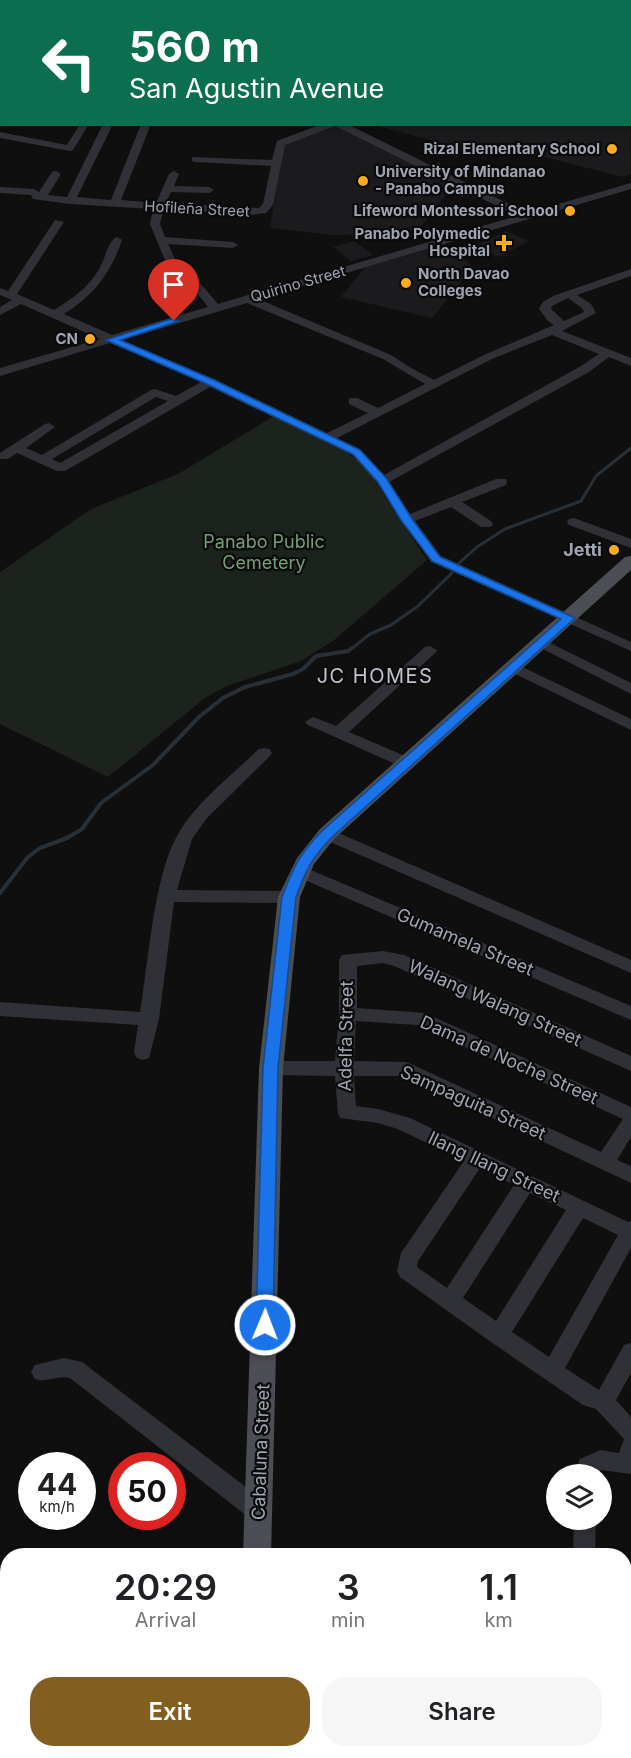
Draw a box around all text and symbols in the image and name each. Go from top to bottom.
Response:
text: 560 m [129,21,260,72]
icon: left [30,24,108,102]
text: San Agustin Avenue [129,72,384,105]
place label: Rizal Elementary School [423,139,600,158]
marker: Rizal Elementary School [605,142,619,156]
place label: University of Mindanao - Panabo Campus [375,162,546,198]
marker: University of Mindanao - Panabo Campus [356,174,370,188]
street label: Hofileña Street [144,196,250,221]
place label: Lifeword Montessori School [354,201,558,220]
marker: Lifeword Montessori School [563,204,577,218]
place label: Panabo Polymedic Hospital [354,224,490,260]
marker: Panabo Polymedic Hospital [495,234,513,252]
pin [148,259,199,321]
street label: Quirino Street [248,261,348,306]
place label: North Davao Colleges [418,264,510,300]
icon: arrive [157,268,190,301]
marker: North Davao Colleges [399,276,413,290]
place label: CN [55,329,78,348]
marker: CN [83,332,97,346]
park label: Panabo Public Cemetery [203,531,325,573]
place label: Jetti [563,539,602,560]
marker: Jetti [607,543,621,557]
district label: JC HOMES [317,664,433,688]
street label: Gumamela Street [394,903,537,980]
street label: Walang Walang Street [405,955,585,1050]
street label: Adelfa Street [334,980,357,1091]
street label: Dama de Noche Street [417,1011,601,1108]
street label: Sampaguita Street [397,1061,549,1144]
street label: Ilang Ilang Street [425,1127,563,1206]
position arrow [233,1293,297,1357]
street label: Cabaluna Street [248,1383,273,1520]
speed limit sign: 50 [108,1452,186,1530]
map controls [546,1464,612,1530]
button: layers [546,1464,612,1530]
text: 44 [37,1466,77,1502]
text: km/h [39,1497,75,1516]
text: 20:29 [114,1565,217,1609]
text: 3 [337,1565,360,1609]
text: 1.1 [479,1565,518,1609]
text: Arrival [135,1608,196,1632]
text: min [331,1608,365,1632]
text: km [484,1608,513,1632]
button: Exit [30,1677,310,1746]
button: Share [322,1677,602,1746]

